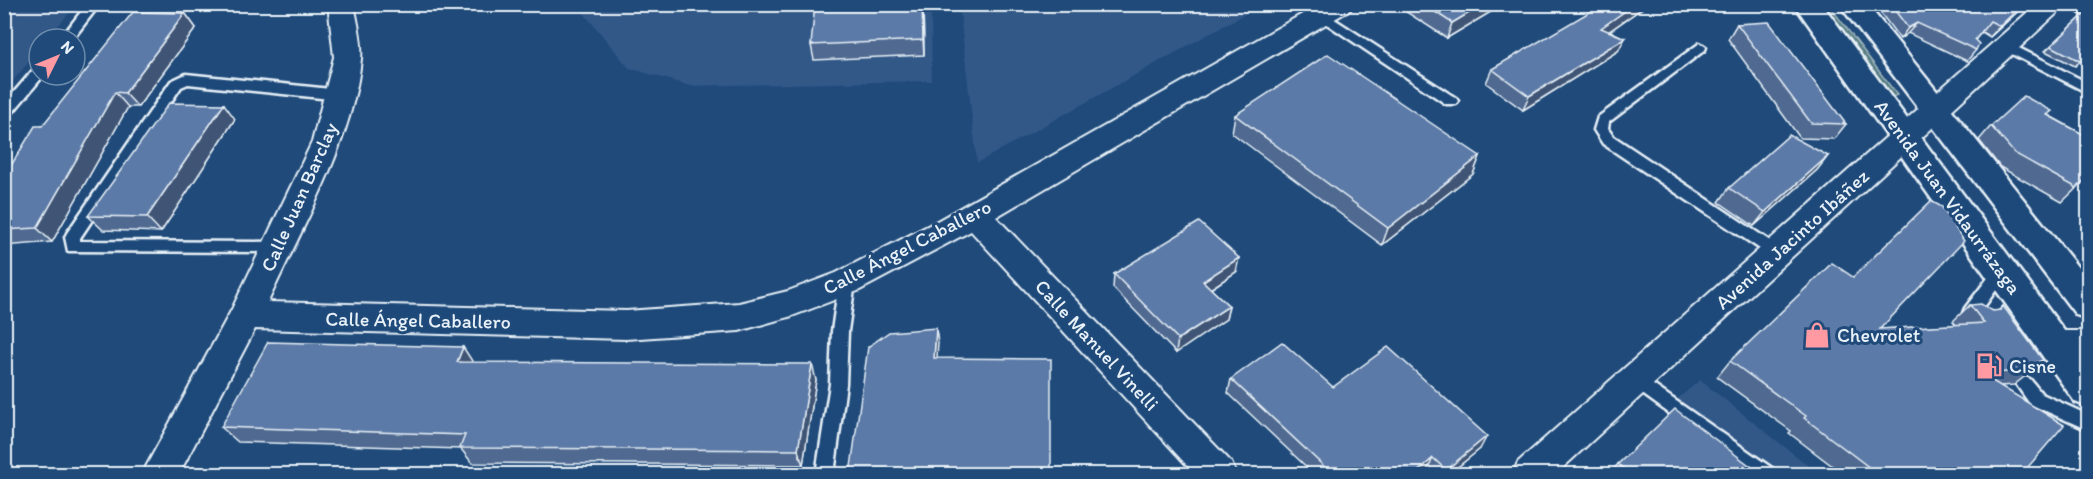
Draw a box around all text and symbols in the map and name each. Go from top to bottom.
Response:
north arrow [27,27,87,87]
text: N [57,37,78,58]
street label: Avenida Juan Vidaurrázaga [1869,95,2027,299]
street label: Calle Juan Barclay [255,118,343,275]
street label: Avenida Jacinto Ibáñez [1710,164,1874,314]
street label: Calle Ángel Caballero [819,194,995,300]
street label: Calle Manuel Vinelli [1030,274,1164,416]
street label: Calle Ángel Caballero [325,306,511,334]
shop icon: Chevrolet [1802,320,1832,350]
place label: Chevrolet [1837,323,1921,347]
fuel station icon: Cisne [1974,351,2004,381]
place label: Cisne [2009,354,2056,378]

